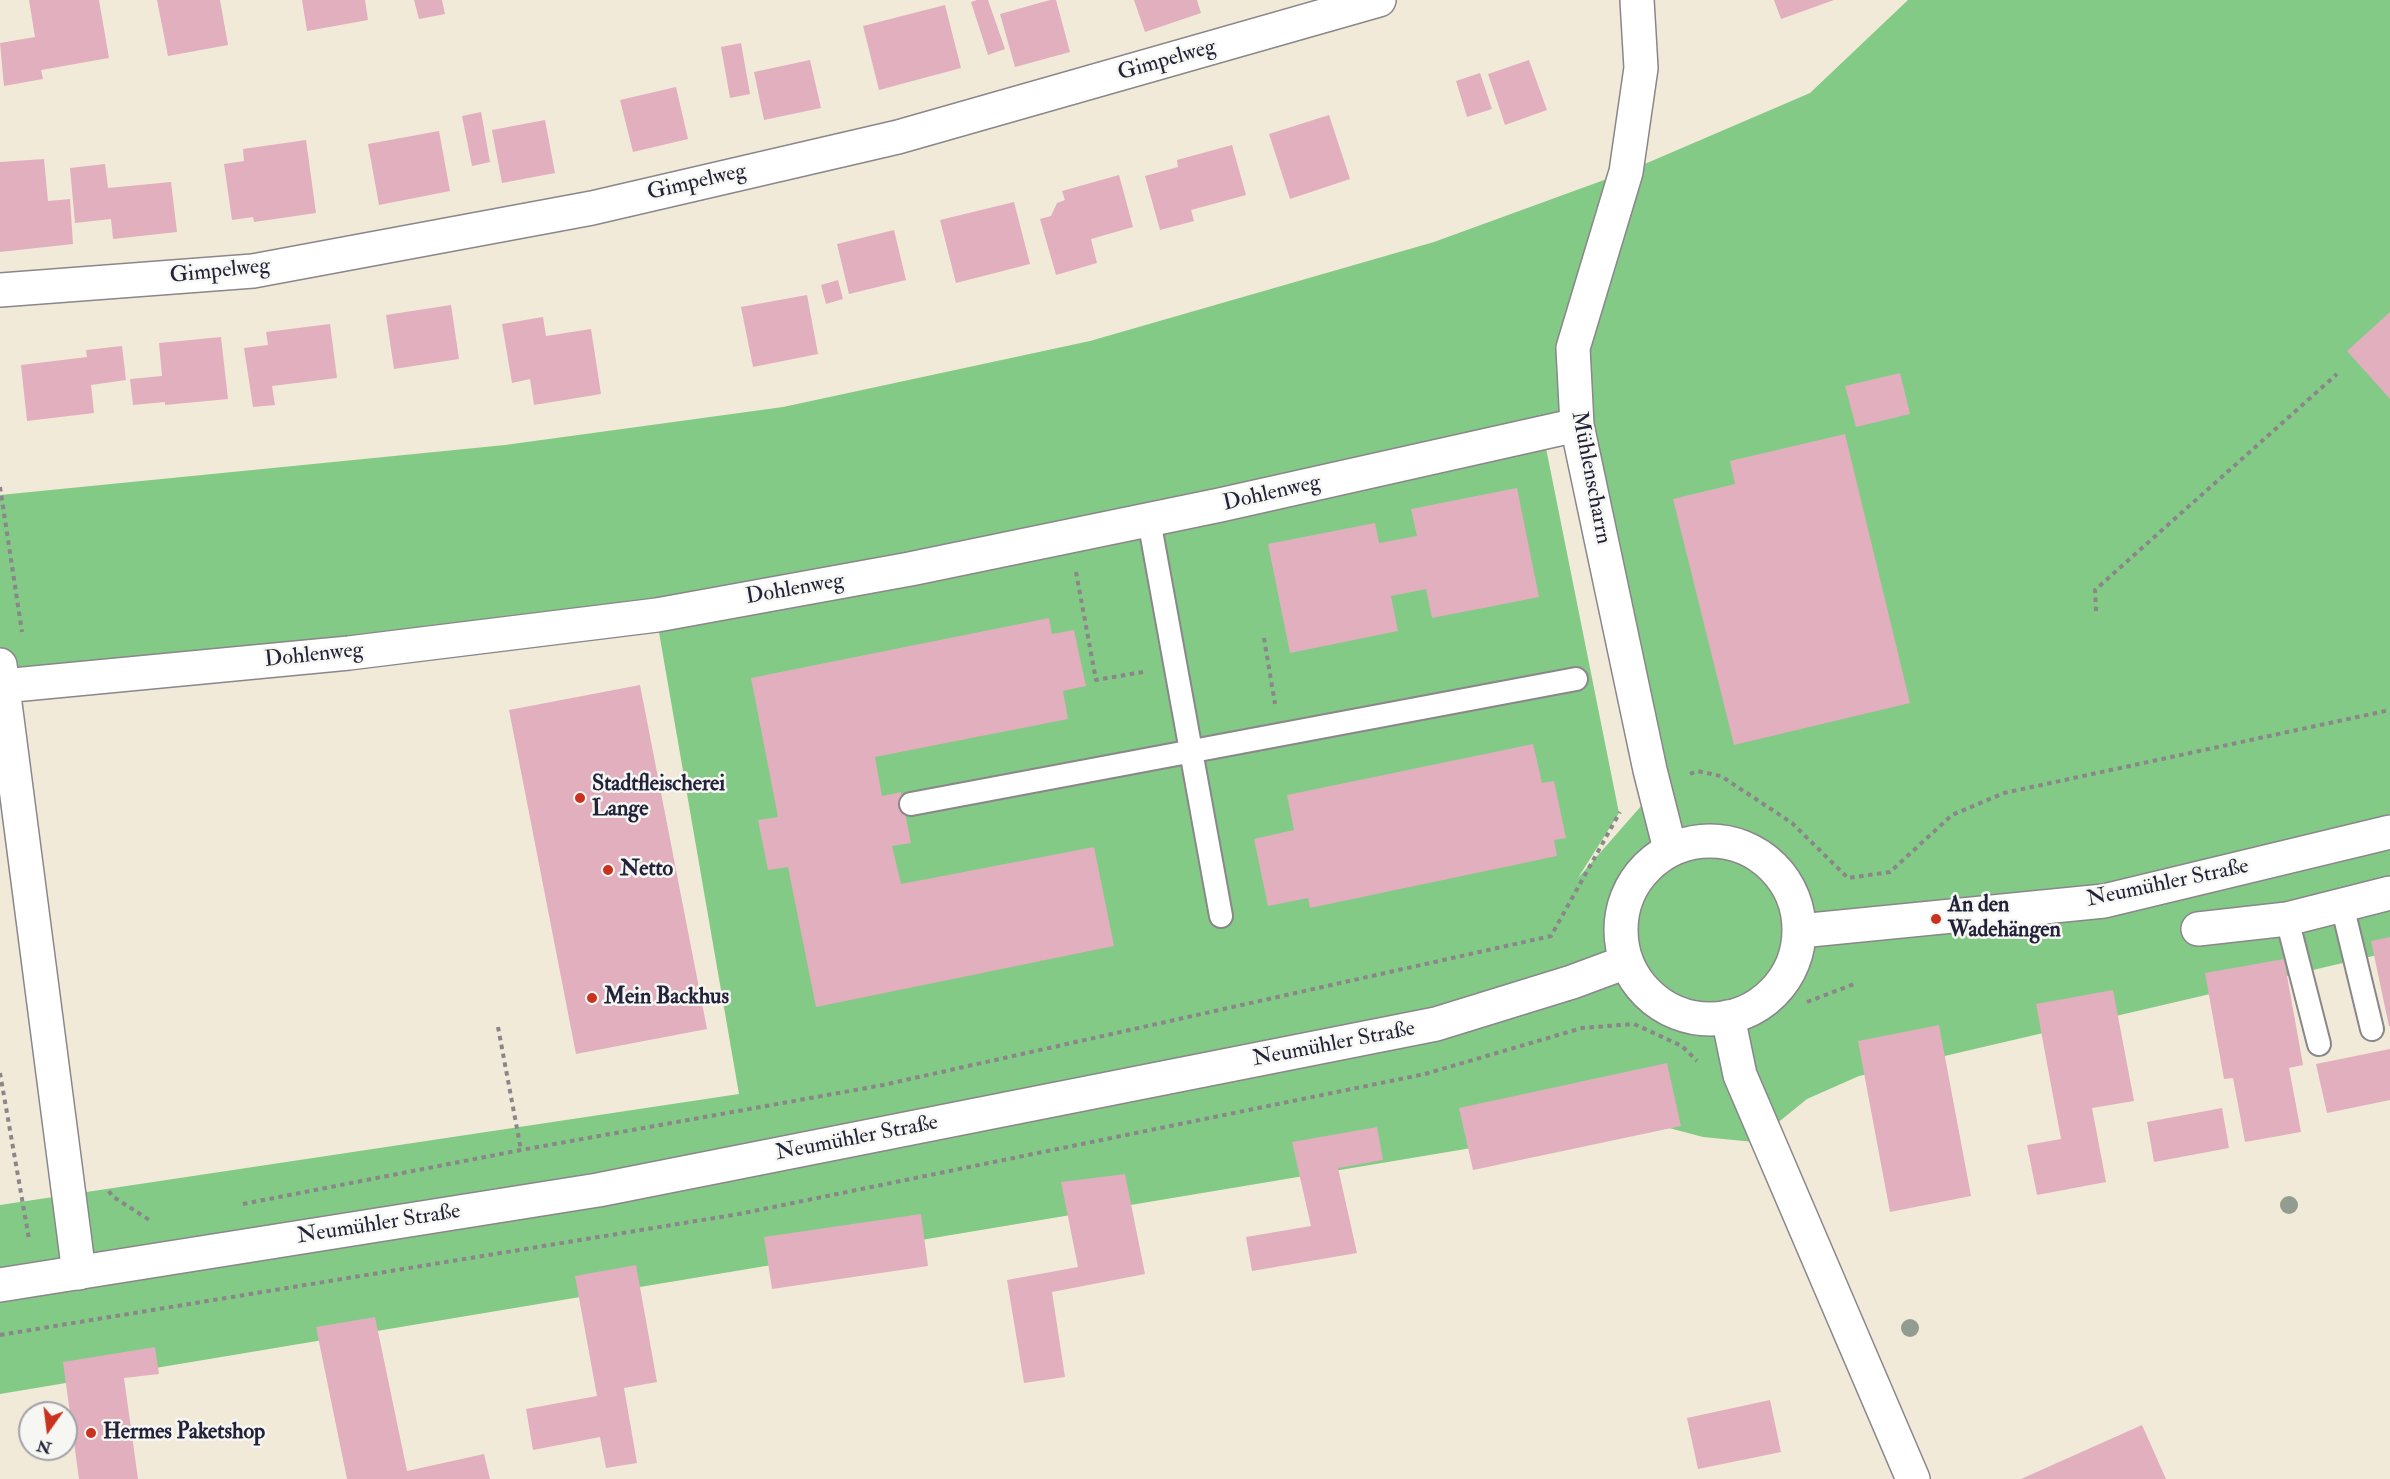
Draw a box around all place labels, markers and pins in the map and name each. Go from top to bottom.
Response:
place label: Stadtfleischerei Lange [592,772,725,824]
marker: Stadtfleischerei Lange [573,791,587,805]
place label: Netto [620,857,673,883]
marker: Netto [601,863,615,877]
place label: An den Wadehängen [1948,893,2061,944]
marker: An den Wadehängen [1929,912,1943,926]
place label: Mein Backhus [604,985,729,1011]
marker: Mein Backhus [585,991,599,1005]
place label: Hermes Paketshop [103,1420,265,1446]
marker: Hermes Paketshop [84,1426,98,1440]

